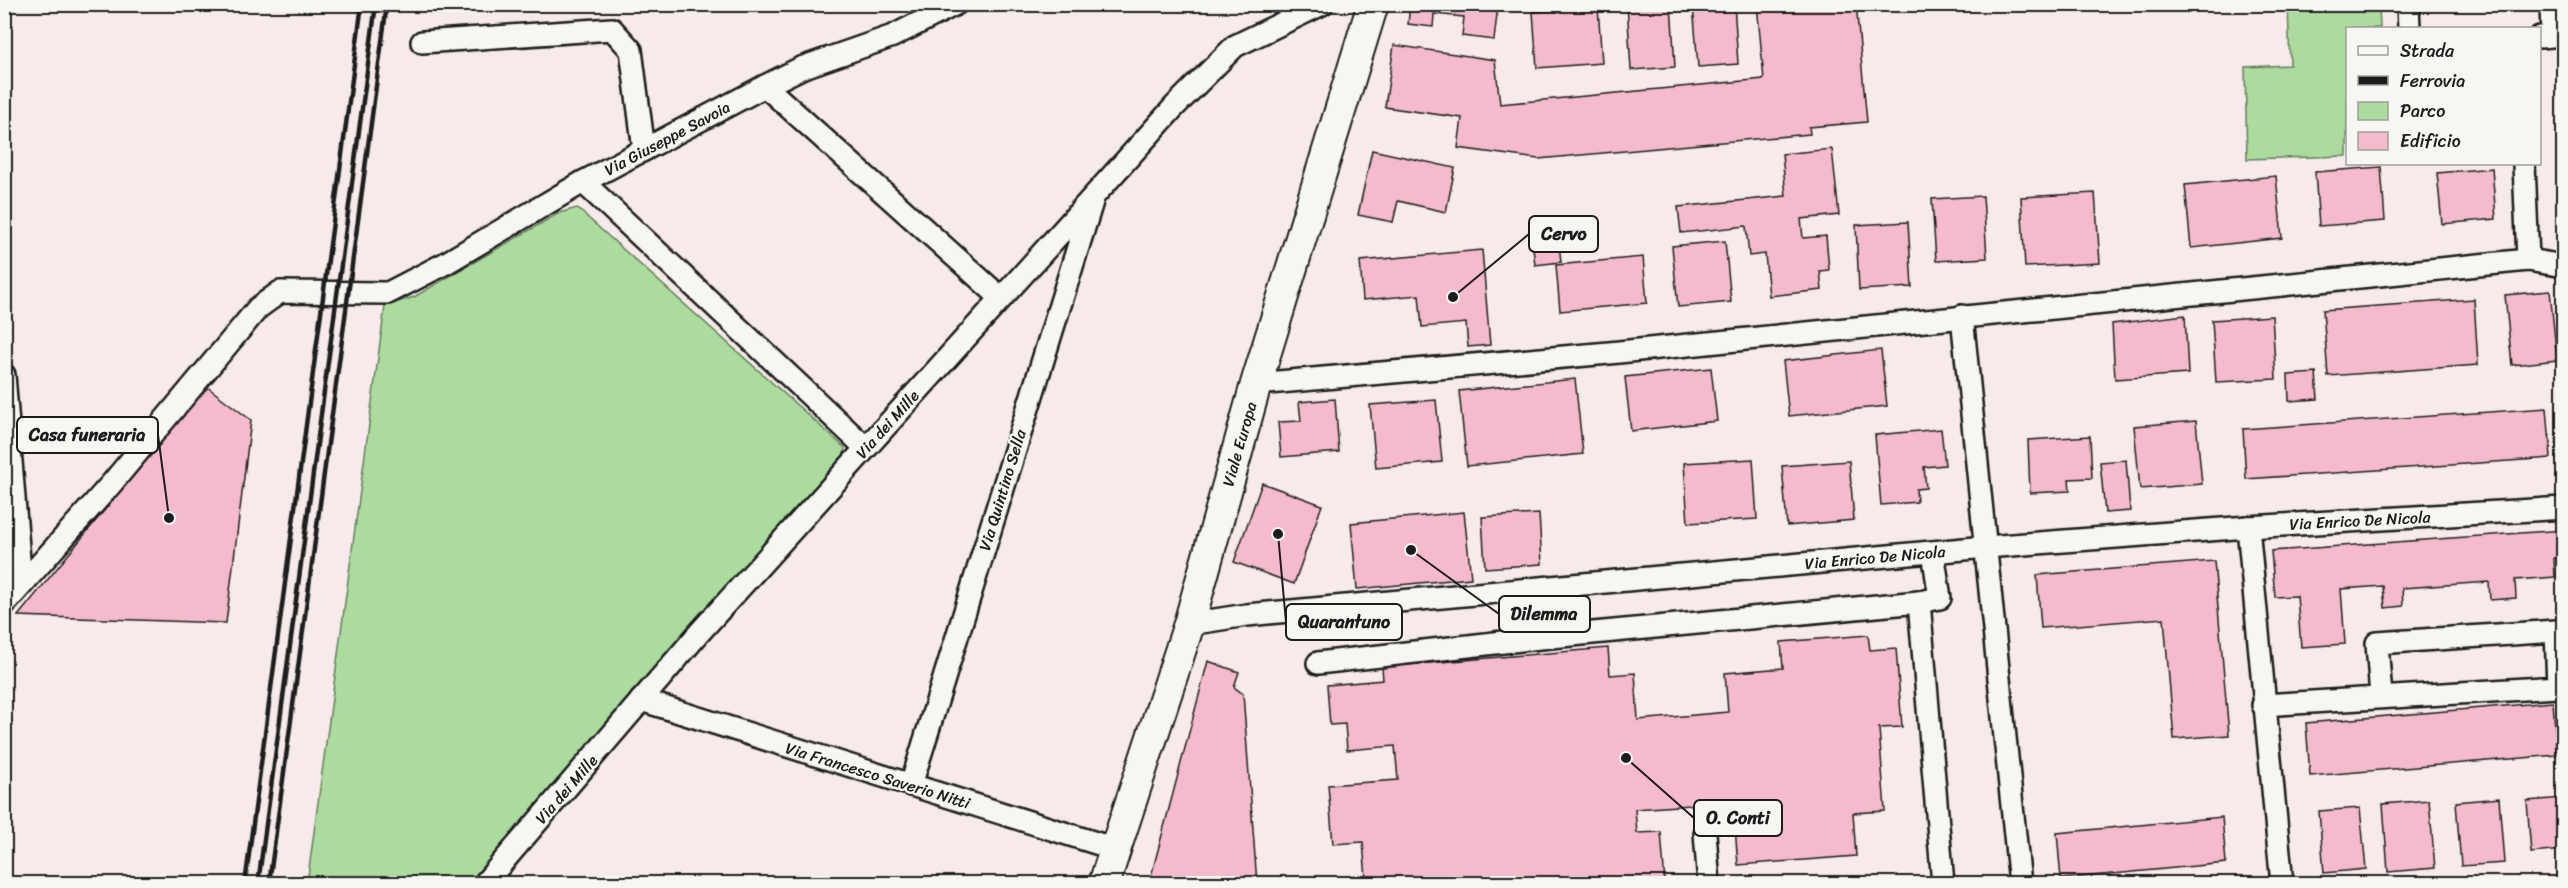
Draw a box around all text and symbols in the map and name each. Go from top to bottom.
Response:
legend [2346,27,2541,165]
text: Strada [2400,35,2455,67]
text: Ferrovia [2400,65,2465,97]
street label: Via Giuseppe Savoia [599,93,736,184]
text: Parco [2400,95,2445,127]
text: Edificio [2400,125,2461,157]
callout: Cervo [1529,216,1598,252]
text: Cervo [1540,218,1588,250]
street label: Via dei Mille [848,383,927,466]
street label: Viale Europa [1214,398,1265,490]
callout: Casa funeraria [17,417,158,453]
text: Casa funeraria [28,419,145,451]
street label: Via Quintino Sella [970,425,1035,554]
street label: Via Enrico De Nicola [2289,502,2432,539]
street label: Via Enrico De Nicola [1803,537,1948,578]
callout: Dilemma [1499,596,1590,632]
text: Dilemma [1511,598,1578,630]
callout: Quarantuno [1286,604,1402,640]
text: Quarantuno [1298,606,1391,638]
street label: Via Francesco Saverio Nitti [782,734,974,818]
street label: Via dei Mille [528,747,605,831]
callout: O. Conti [1694,800,1782,836]
text: O. Conti [1706,802,1771,834]

